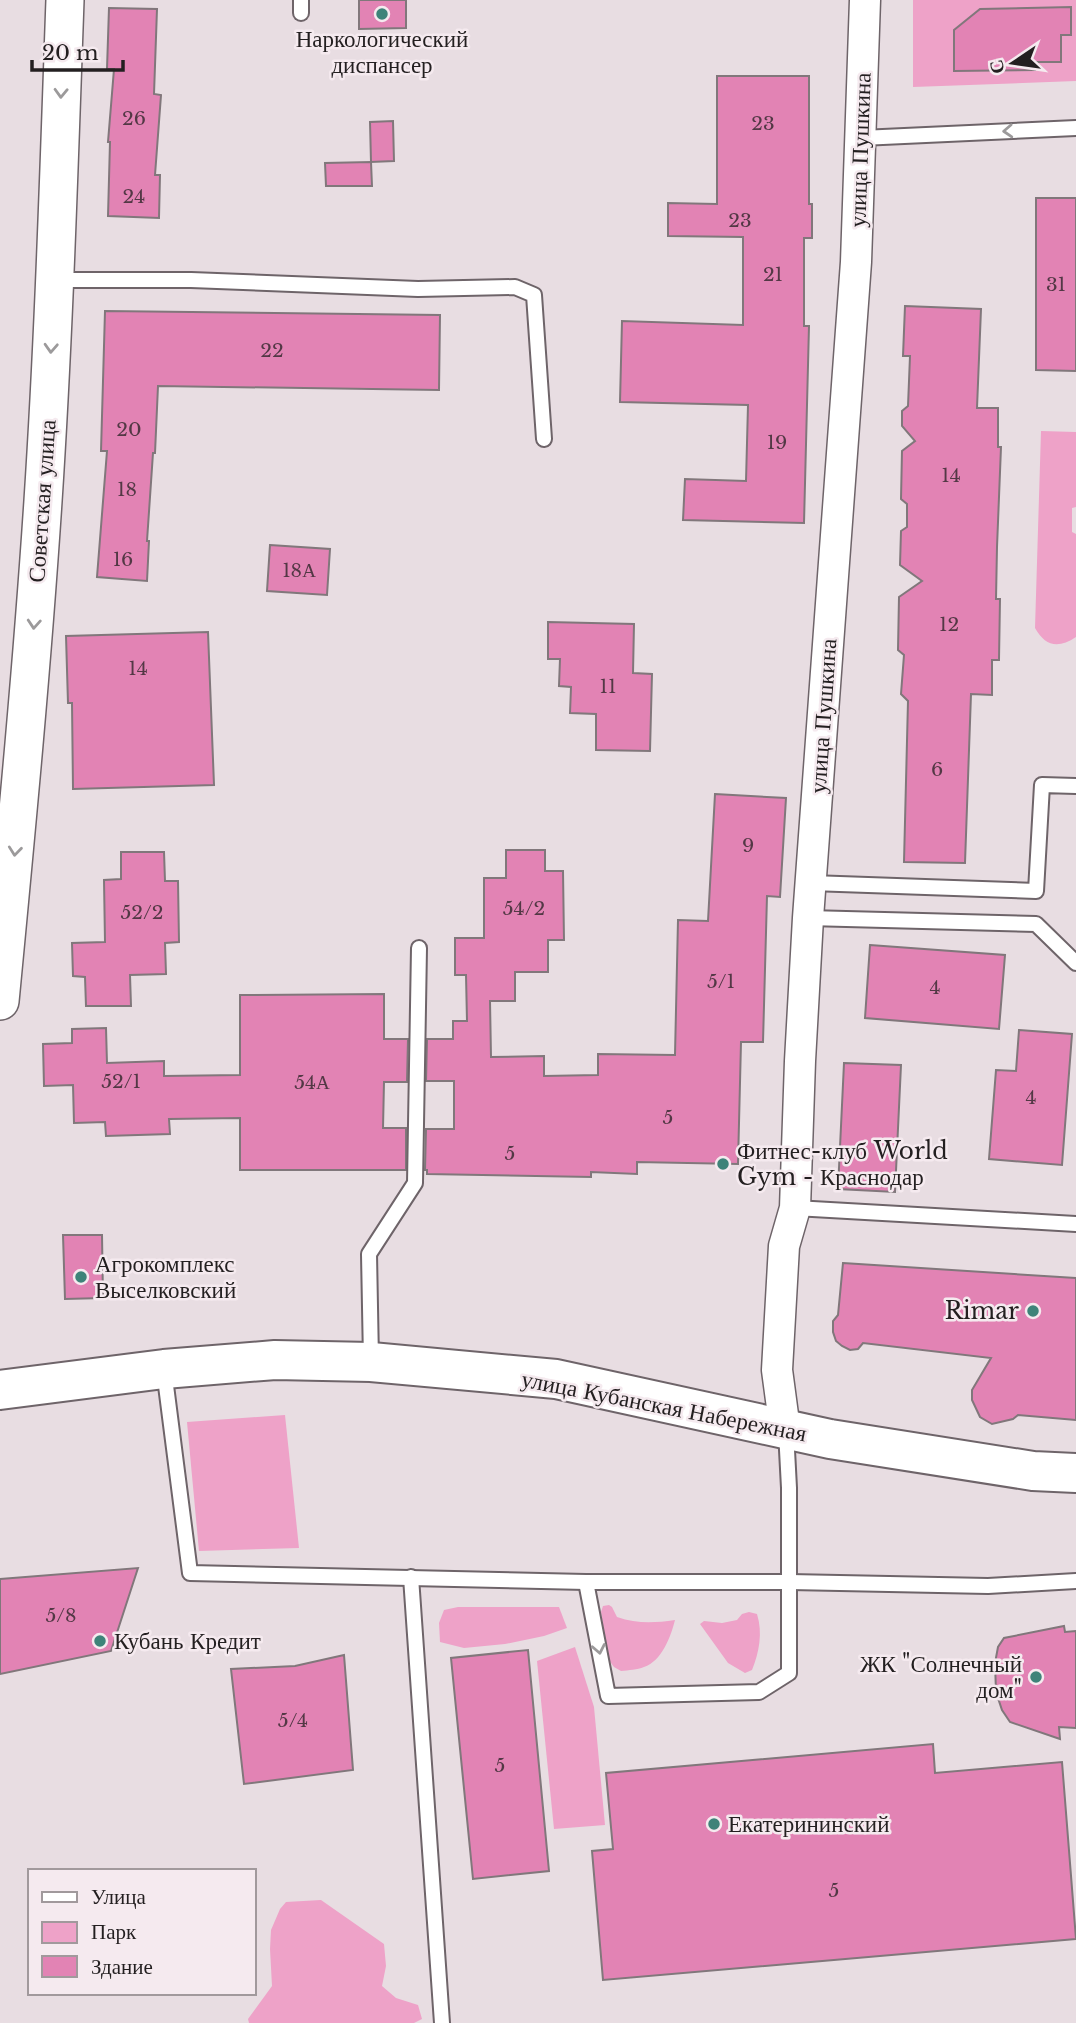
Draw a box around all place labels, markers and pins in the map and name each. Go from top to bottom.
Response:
marker: Наркологический диспансер [374,6,390,22]
place label: Наркологический диспансер [296,25,468,79]
place label: Фитнес-клуб World Gym - Краснодар [737,1137,948,1191]
marker: Фитнес-клуб World Gym - Краснодар [715,1156,731,1172]
place label: Агрокомплекс Выселковский [95,1250,236,1304]
marker: Агрокомплекс Выселковский [73,1269,89,1285]
place label: Rimar [945,1297,1019,1325]
marker: Rimar [1025,1303,1041,1319]
place label: Кубань Кредит [114,1627,261,1655]
marker: Кубань Кредит [92,1633,108,1649]
place label: ЖК "Солнечный дом" [860,1650,1022,1704]
marker: ЖК "Солнечный дом" [1028,1669,1044,1685]
place label: Екатерининский [728,1810,889,1838]
marker: Екатерининский [706,1816,722,1832]

